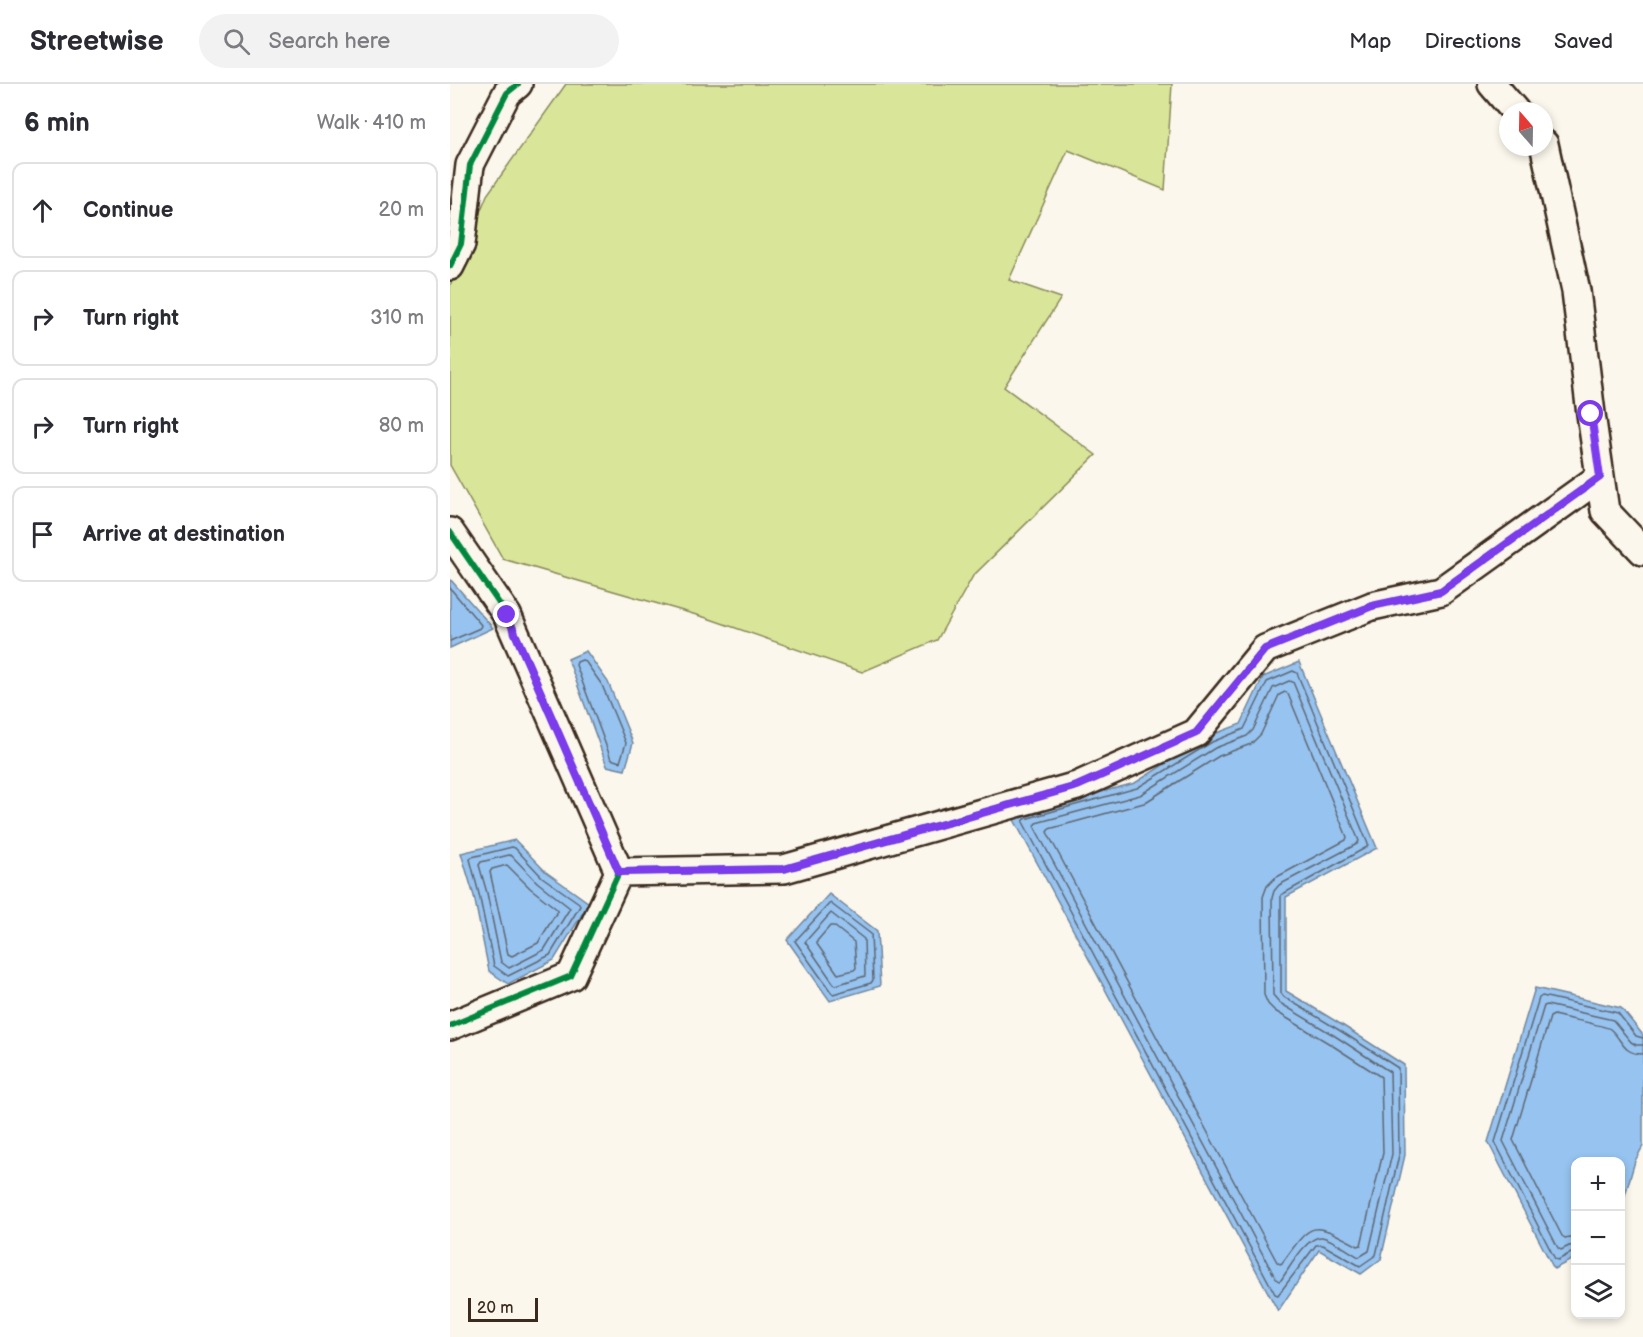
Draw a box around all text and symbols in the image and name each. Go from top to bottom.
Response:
search box [199,14,619,68]
text: Streetwise [30,25,163,58]
icon: search [220,25,253,58]
text: Search here [268,28,390,55]
text: Map [1349,29,1392,54]
text: Directions [1425,29,1521,54]
text: Saved [1554,29,1613,54]
north arrow [1499,102,1553,156]
text: 6 min [24,108,90,139]
text: Walk · 410 m [317,111,426,135]
icon: ahead [26,194,59,227]
text: Continue [83,197,173,224]
text: 20 m [379,198,424,222]
icon: right [26,302,59,335]
text: Turn right [83,305,179,332]
text: 310 m [370,306,424,330]
route start [1577,400,1603,426]
icon: right [26,410,59,443]
text: Turn right [83,413,179,440]
text: 80 m [379,414,424,438]
icon: arrive [26,518,59,551]
text: Arrive at destination [83,521,285,548]
route end [493,601,519,627]
map controls [1571,1157,1625,1319]
button: + [1571,1157,1625,1211]
button: − [1571,1211,1625,1265]
button: layers [1571,1265,1625,1319]
scale bar [468,1295,538,1322]
text: 20 m [477,1299,513,1318]

